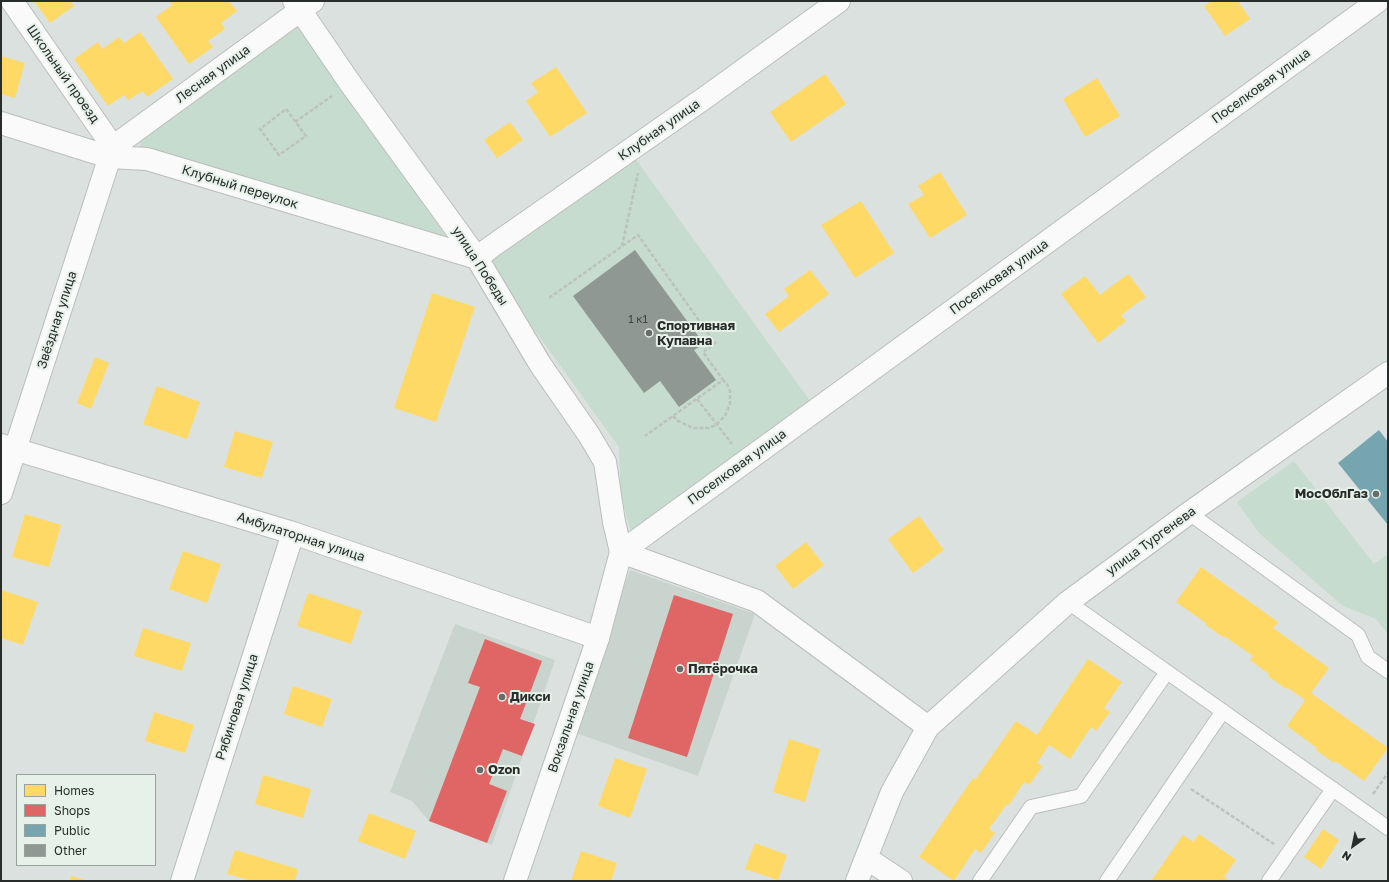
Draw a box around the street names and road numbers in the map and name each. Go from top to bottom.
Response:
street label: Школьный проезд [23,22,103,126]
street label: Лесная улица [173,42,253,106]
street label: Поселковая улица [1209,45,1313,127]
street label: Клубная улица [615,96,703,164]
street label: Клубный переулок [180,162,300,212]
street label: улица Победы [449,223,511,309]
street label: Поселковая улица [947,236,1051,318]
street label: Звёздная улица [34,269,80,371]
street label: Поселковая улица [685,426,789,508]
street label: улица Тургенева [1103,503,1199,579]
street label: Амбулаторная улица [235,509,367,565]
street label: Рябиновая улица [212,652,262,762]
street label: Вокзальная улица [545,659,597,775]

